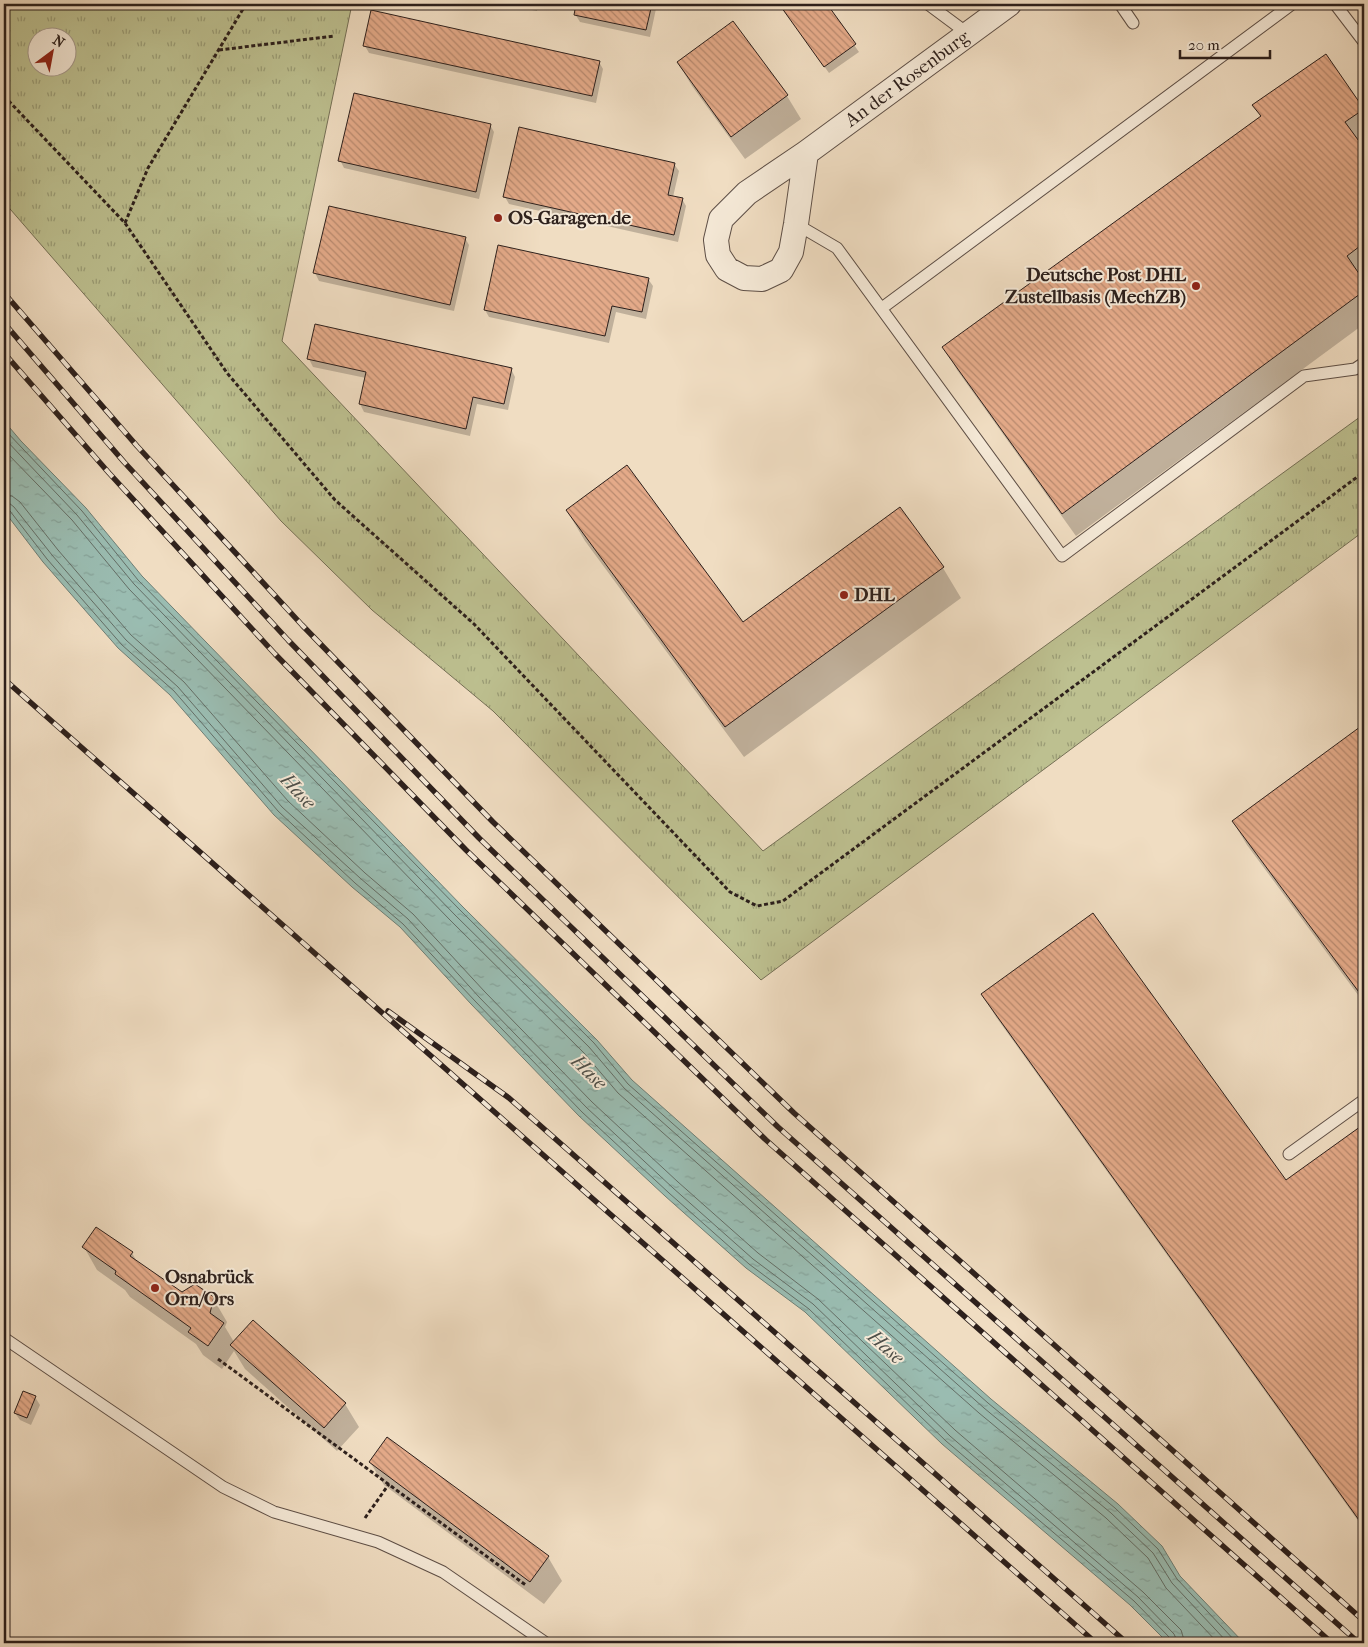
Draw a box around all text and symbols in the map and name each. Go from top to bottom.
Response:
street label: An der Rosenburg [840,25,974,132]
north arrow [28,28,78,78]
scale bar [1180,28,1270,60]
text: N [50,31,68,52]
text: 20 m [1188,36,1220,54]
place label: OS-Garagen.de [508,207,631,229]
marker: OS-Garagen.de [492,212,504,224]
place label: Deutsche Post DHL Zustellbasis (MechZB) [1005,264,1187,308]
marker: Deutsche Post DHL Zustellbasis (MechZB) [1190,280,1202,292]
place label: DHL [854,584,895,606]
marker: DHL [838,589,850,601]
water label: Hase [275,768,321,814]
water label: Hase [566,1049,612,1095]
place label: Osnabrück Orn/Ors [165,1266,255,1310]
marker: Osnabrück Orn/Ors [149,1282,161,1294]
water label: Hase [863,1324,909,1370]

